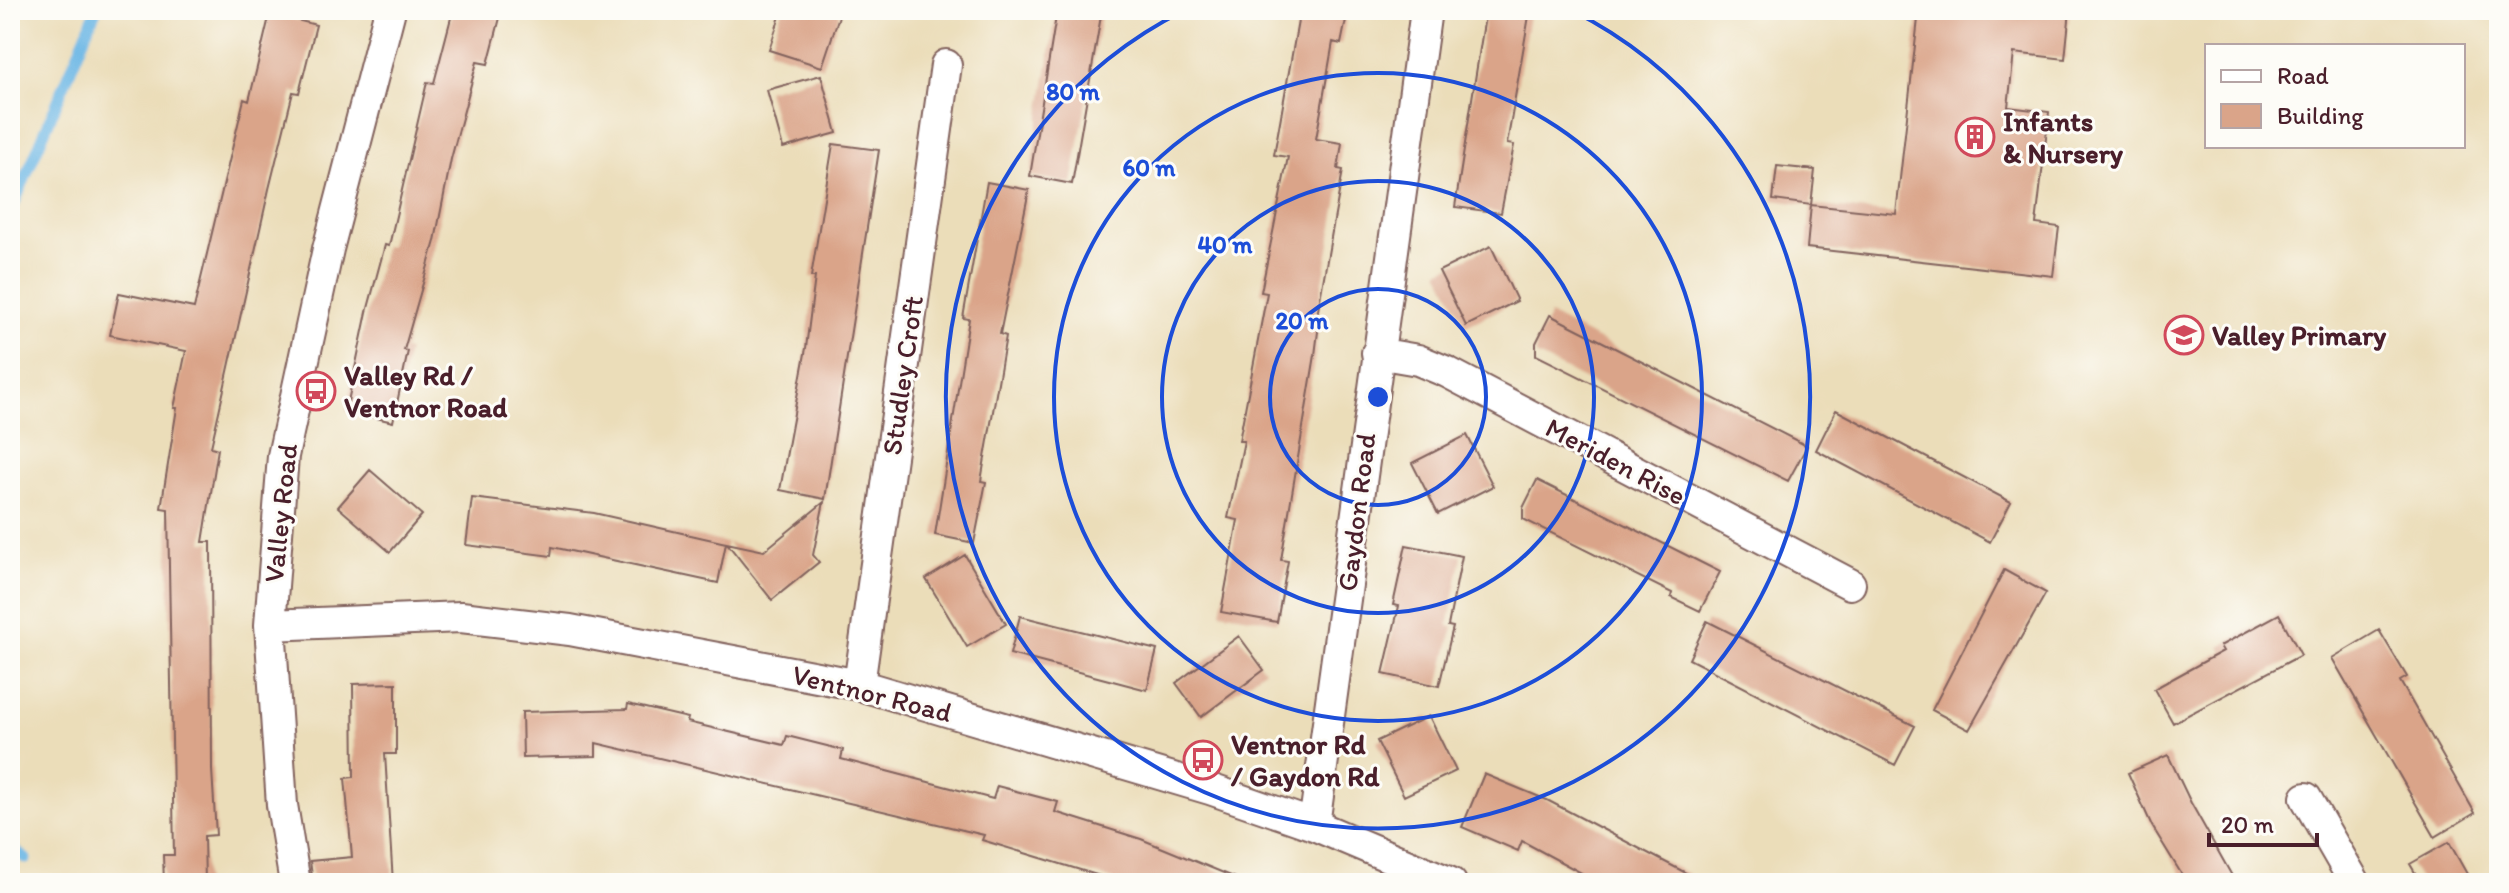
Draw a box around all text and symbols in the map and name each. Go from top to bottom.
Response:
legend [2205,44,2465,148]
text: Road [2277,61,2329,90]
text: 80 m [1046,77,1101,106]
text: Building [2277,101,2364,130]
place label: Infants & Nursery [2003,104,2124,170]
building icon: Infants & Nursery [1954,116,1996,158]
text: 60 m [1122,153,1176,182]
text: 40 m [1198,230,1253,259]
street label: Studley Croft [874,293,930,457]
text: 20 m [1276,306,1329,335]
school or university icon: Valley Primary [2163,314,2205,356]
place label: Valley Primary [2212,318,2387,352]
place label: Valley Rd / Ventnor Road [344,358,508,424]
bus stop icon: Valley Rd / Ventnor Road [295,370,337,412]
centre of rings [1364,383,1392,411]
street label: Meriden Rise [1540,410,1692,512]
street label: Gaydon Road [1329,430,1383,593]
street label: Valley Road [256,441,304,584]
street label: Ventnor Road [789,657,955,729]
place label: Ventnor Rd / Gaydon Rd [1230,727,1380,793]
bus stop icon: Ventnor Rd / Gaydon Rd [1182,739,1224,781]
scale bar [2209,797,2317,847]
text: 20 m [2221,810,2274,839]

